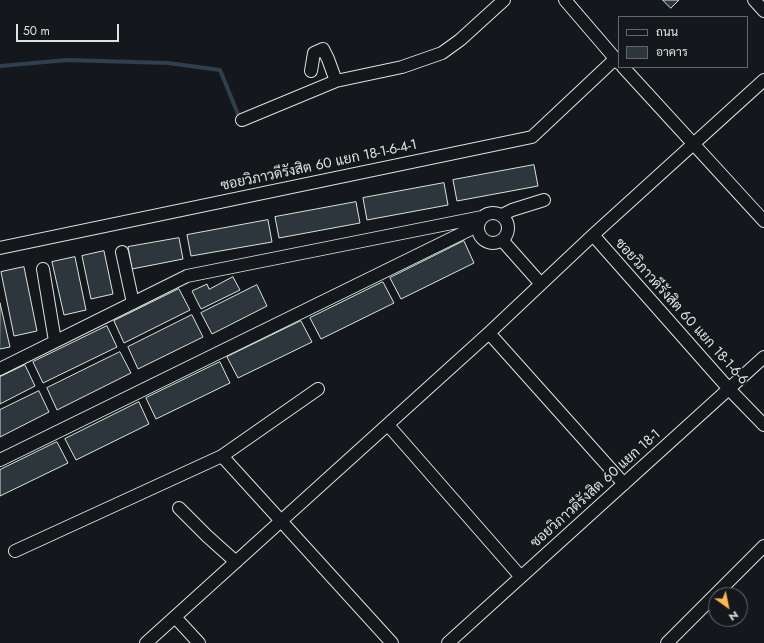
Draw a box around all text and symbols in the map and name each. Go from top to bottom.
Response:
scale bar [18,16,121,42]
legend [618,16,748,68]
text: 50 m [23,22,50,40]
text: ถนน [656,23,678,41]
text: อาคาร [656,43,688,61]
street label: ซอยวิภาวดีรังสิต 60 แยก 18-1-6-4-1 [219,137,419,195]
street label: ซอยวิภาวดีรังสิต 60 แยก 18-1-6-6 [611,235,751,389]
street label: ซอยวิภาวดีรังสิต 60 แยก 18-1 [528,426,664,552]
north arrow [708,587,748,627]
text: N [726,607,742,625]

